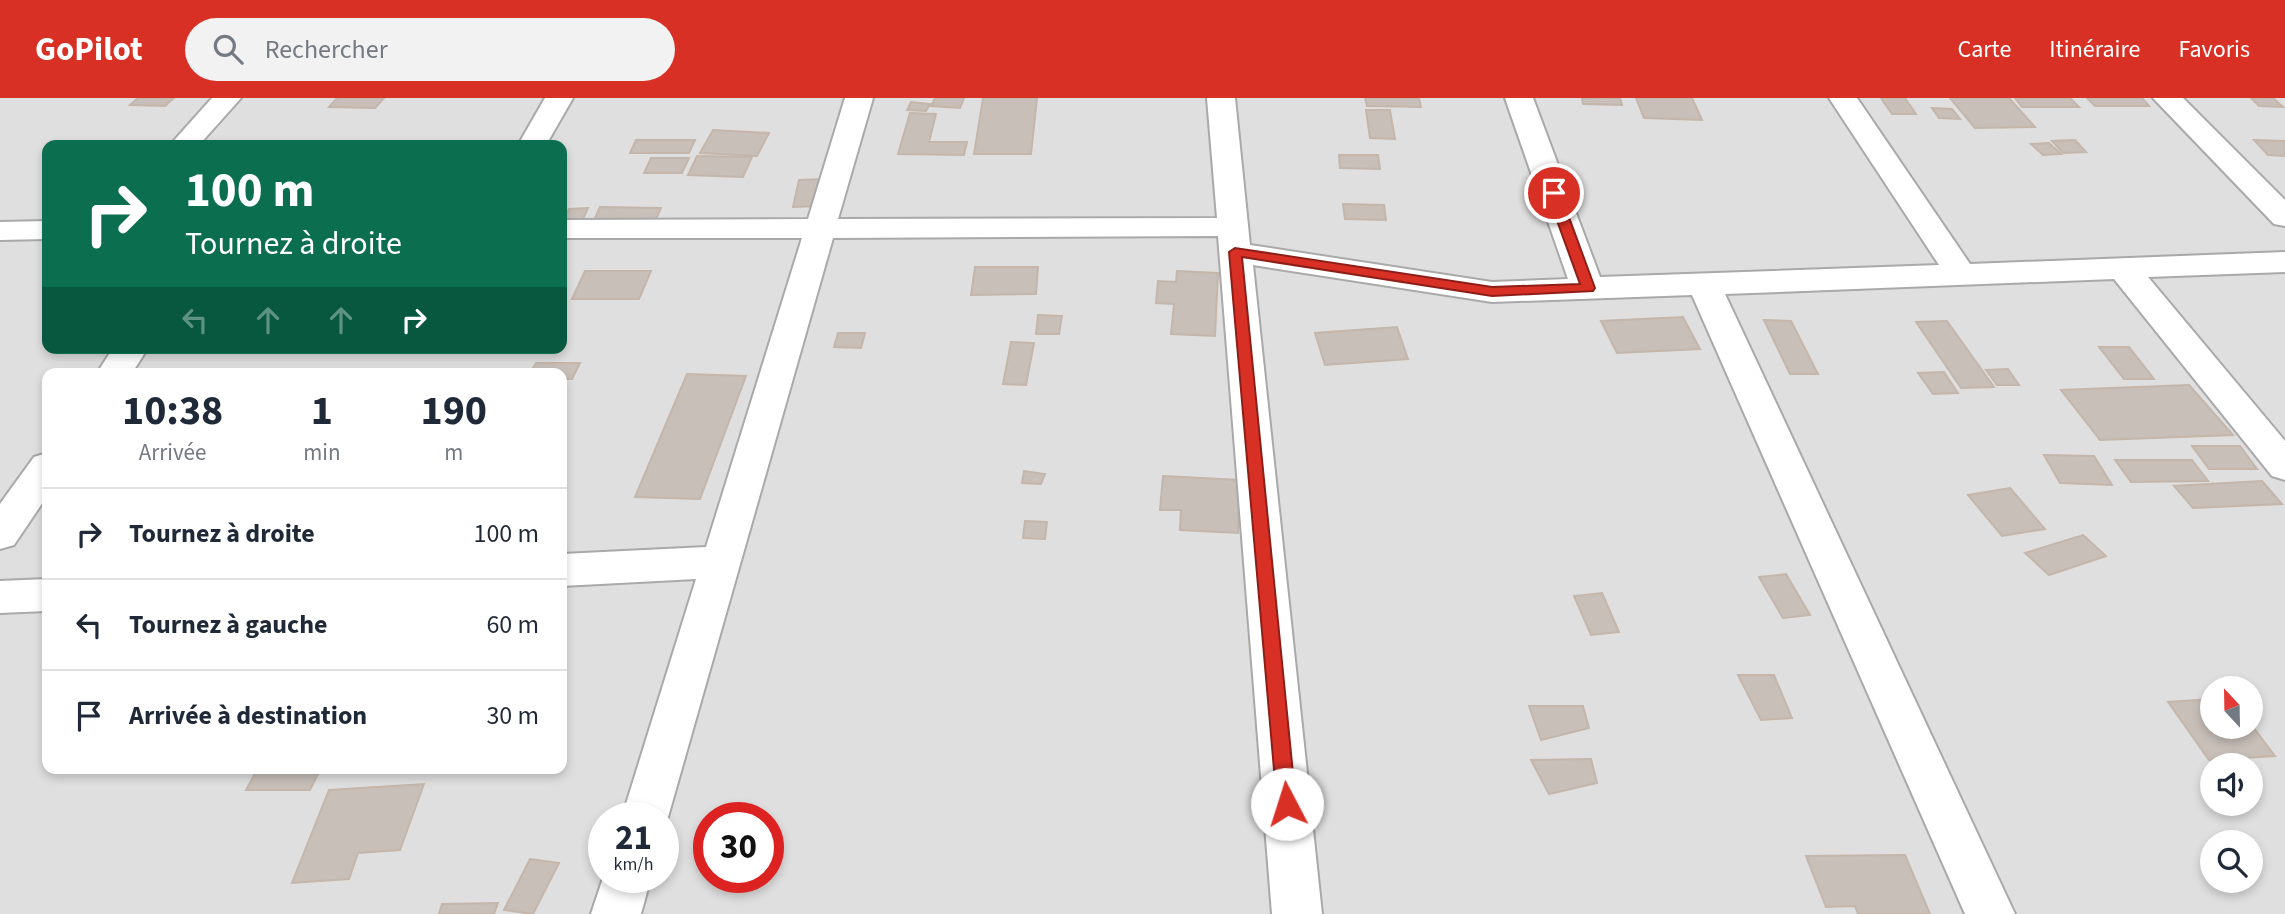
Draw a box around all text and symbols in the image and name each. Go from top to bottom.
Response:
search box [185,18,675,81]
text: GoPilot [35,26,143,73]
icon: search [209,30,247,68]
text: Rechercher [265,31,388,68]
text: Carte [1957,32,2011,67]
text: Itinéraire [2049,32,2140,67]
text: Favoris [2178,32,2250,67]
text: 100 m [185,156,314,226]
pin [1524,163,1584,223]
icon: right [70,168,161,259]
icon: arrive [1535,174,1573,212]
text: Tournez à droite [185,221,402,267]
icon: left [176,301,214,339]
icon: ahead [249,301,287,339]
icon: ahead [322,301,360,339]
icon: right [395,301,433,339]
text: 10:38 [122,381,223,441]
text: 1 [311,381,333,441]
text: 190 [420,381,487,441]
text: Arrivée [139,436,206,469]
text: min [303,436,341,469]
text: m [444,436,463,469]
icon: right [70,515,108,553]
text: Tournez à droite [129,515,315,552]
text: 100 m [473,515,539,552]
icon: left [70,606,108,644]
text: Tournez à gauche [129,606,328,643]
text: 60 m [486,606,539,643]
north arrow [2200,676,2263,738]
map controls [2200,676,2263,893]
icon: arrive [70,697,108,735]
text: Arrivée à destination [129,697,367,734]
text: 30 m [486,697,539,734]
button: sound [2200,753,2263,816]
position arrow [1250,767,1324,841]
speed limit sign: 30 [693,802,784,893]
text: 21 [615,813,652,863]
button: search [2200,830,2263,893]
text: km/h [614,852,653,877]

